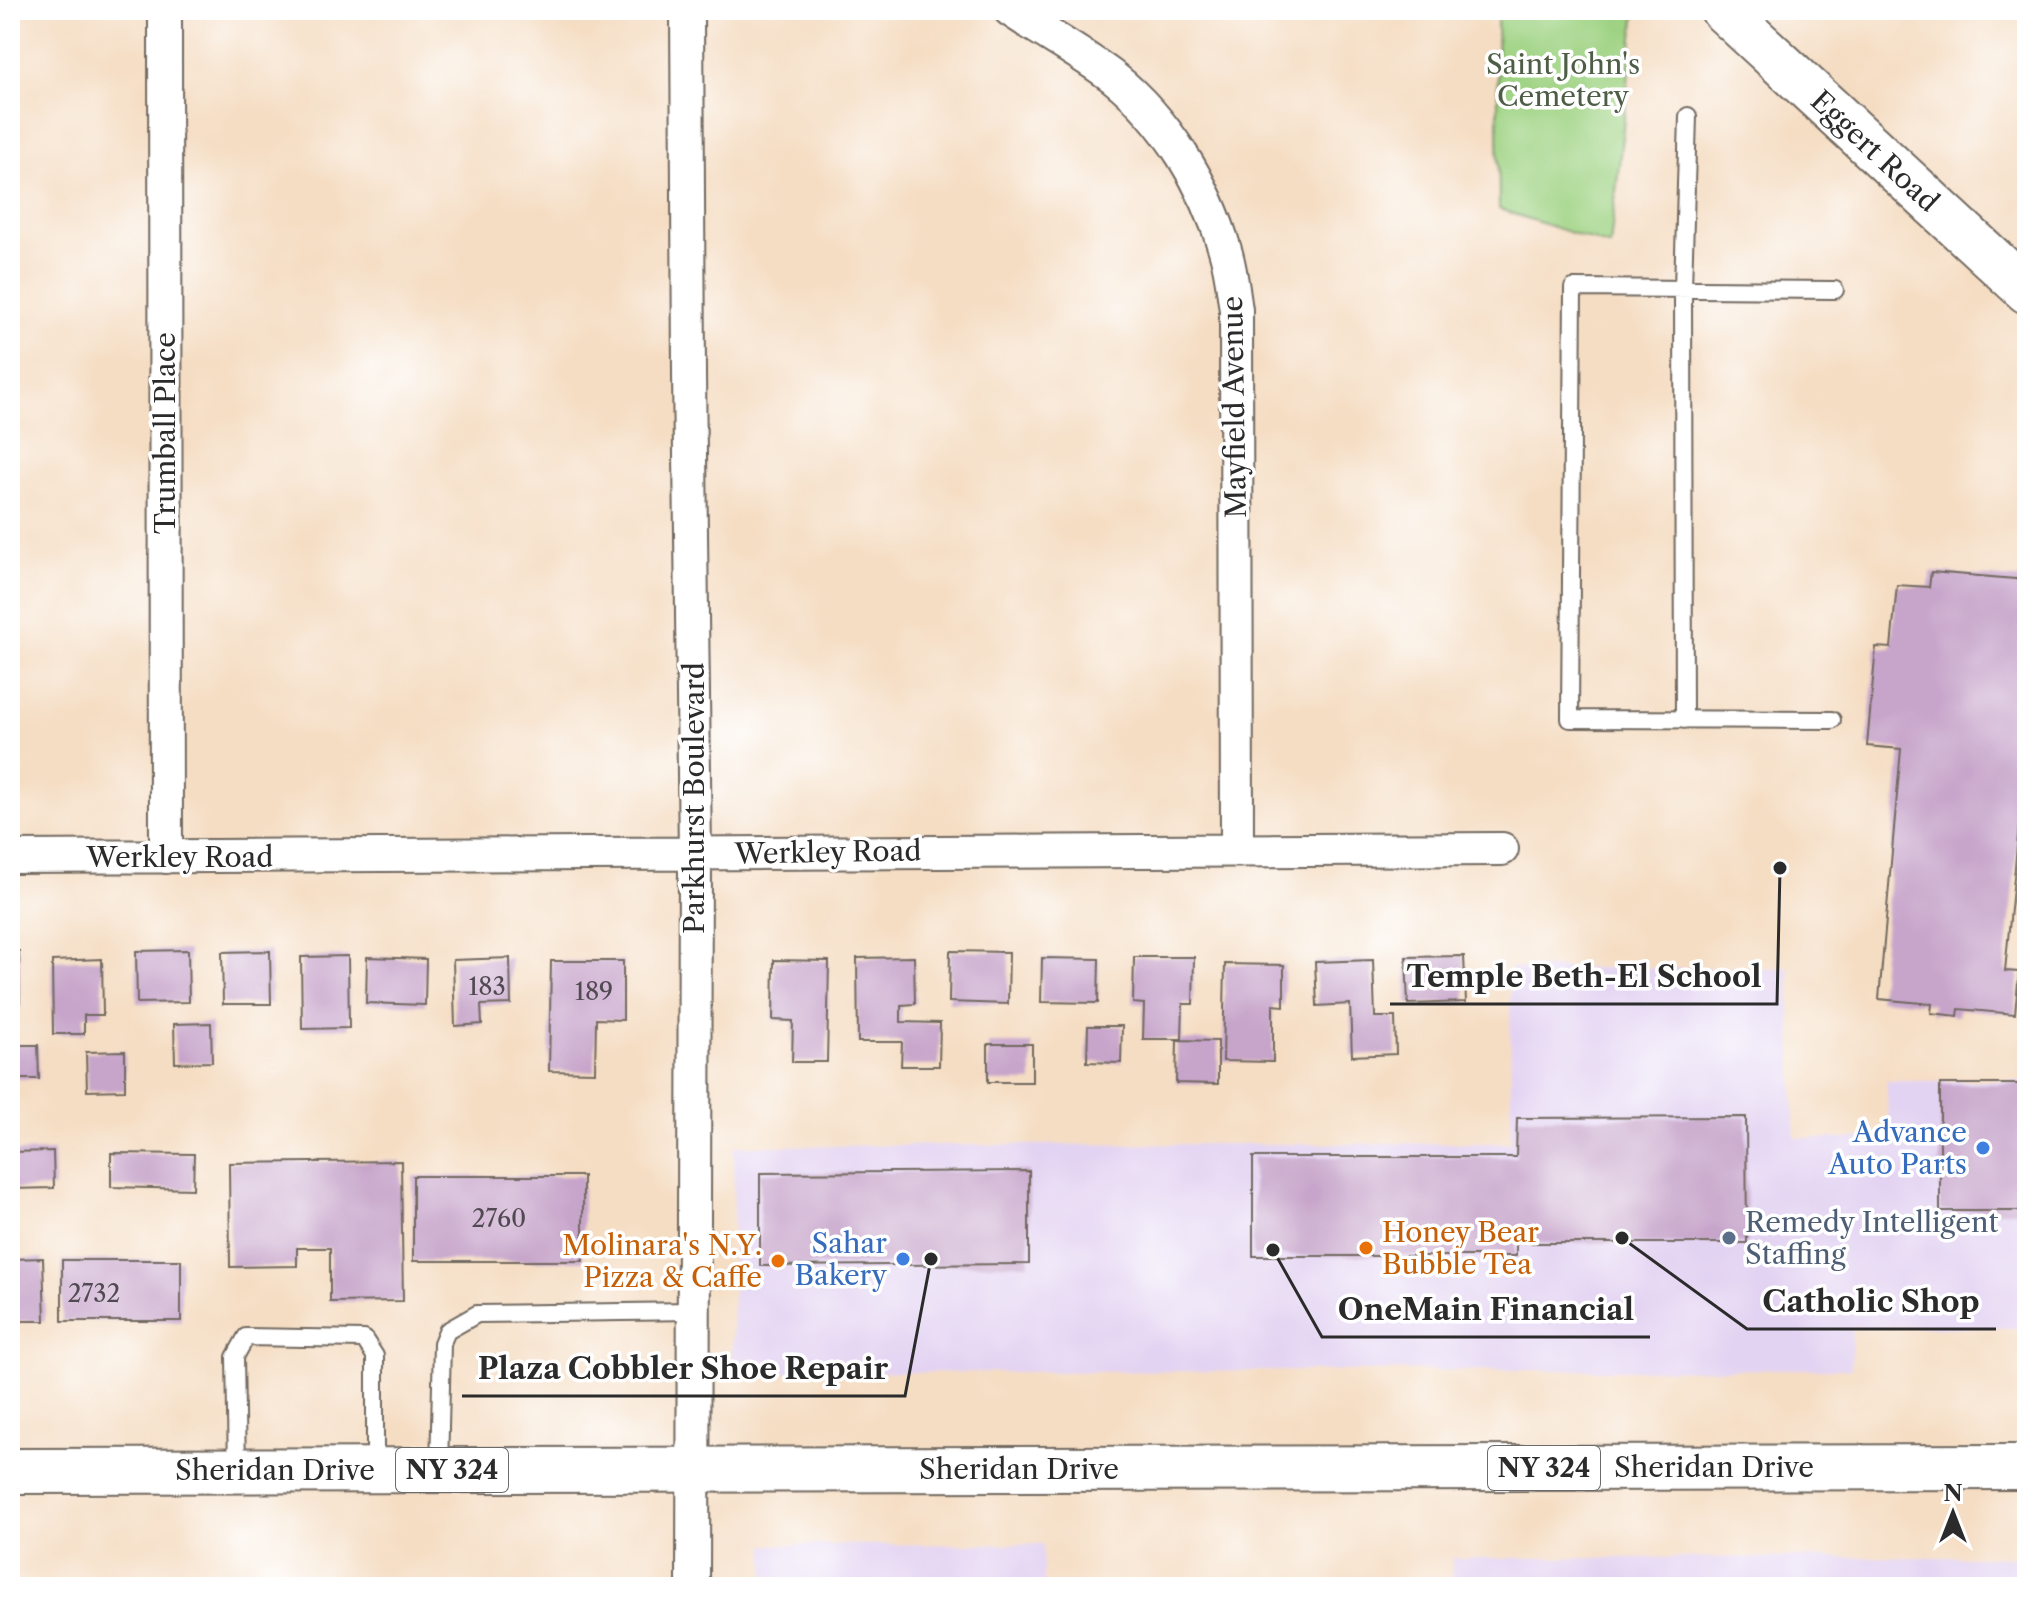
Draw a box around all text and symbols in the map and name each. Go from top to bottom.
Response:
park label: Saint John's Cemetery [1486,47,1640,113]
street label: Eggert Road [1804,83,1946,219]
street label: Mayfield Avenue [1215,296,1253,518]
street label: Trumball Place [148,332,182,534]
street label: Parkhurst Boulevard [677,662,711,934]
street label: Werkley Road [733,833,922,871]
street label: Werkley Road [86,840,273,874]
callout: Temple Beth-El School [1390,950,1777,1004]
text: Temple Beth-El School [1406,958,1762,995]
house number: 183 [468,972,506,1001]
house number: 189 [575,977,613,1006]
place label: Advance Auto Parts [1827,1115,1967,1181]
marker: Advance Auto Parts [1974,1139,1992,1157]
house number: 2760 [472,1204,526,1233]
place label: Remedy Intelligent Staffing [1745,1205,1998,1271]
place label: Honey Bear Bubble Tea [1382,1215,1539,1281]
place label: Sahar Bakery [795,1226,887,1292]
place label: Molinara's N.Y. Pizza & Caffe [562,1228,762,1294]
marker: Remedy Intelligent Staffing [1720,1229,1738,1247]
marker: Honey Bear Bubble Tea [1357,1239,1375,1257]
marker: Sahar Bakery [894,1250,912,1268]
marker: Molinara's N.Y. Pizza & Caffe [769,1252,787,1270]
callout: Catholic Shop [1747,1275,1996,1329]
house number: 2732 [68,1279,120,1308]
callout: OneMain Financial [1322,1283,1650,1337]
text: Catholic Shop [1762,1283,1980,1320]
text: OneMain Financial [1338,1291,1634,1328]
callout: Plaza Cobbler Shoe Repair [462,1342,905,1396]
text: Plaza Cobbler Shoe Repair [478,1350,889,1387]
road number: NY 324 [1488,1446,1600,1490]
road number: NY 324 [396,1448,508,1492]
street label: Sheridan Drive [1614,1450,1814,1484]
street label: Sheridan Drive [919,1452,1119,1486]
street label: Sheridan Drive [175,1453,375,1487]
north arrow [1913,1473,1993,1553]
text: N [1943,1480,1963,1507]

